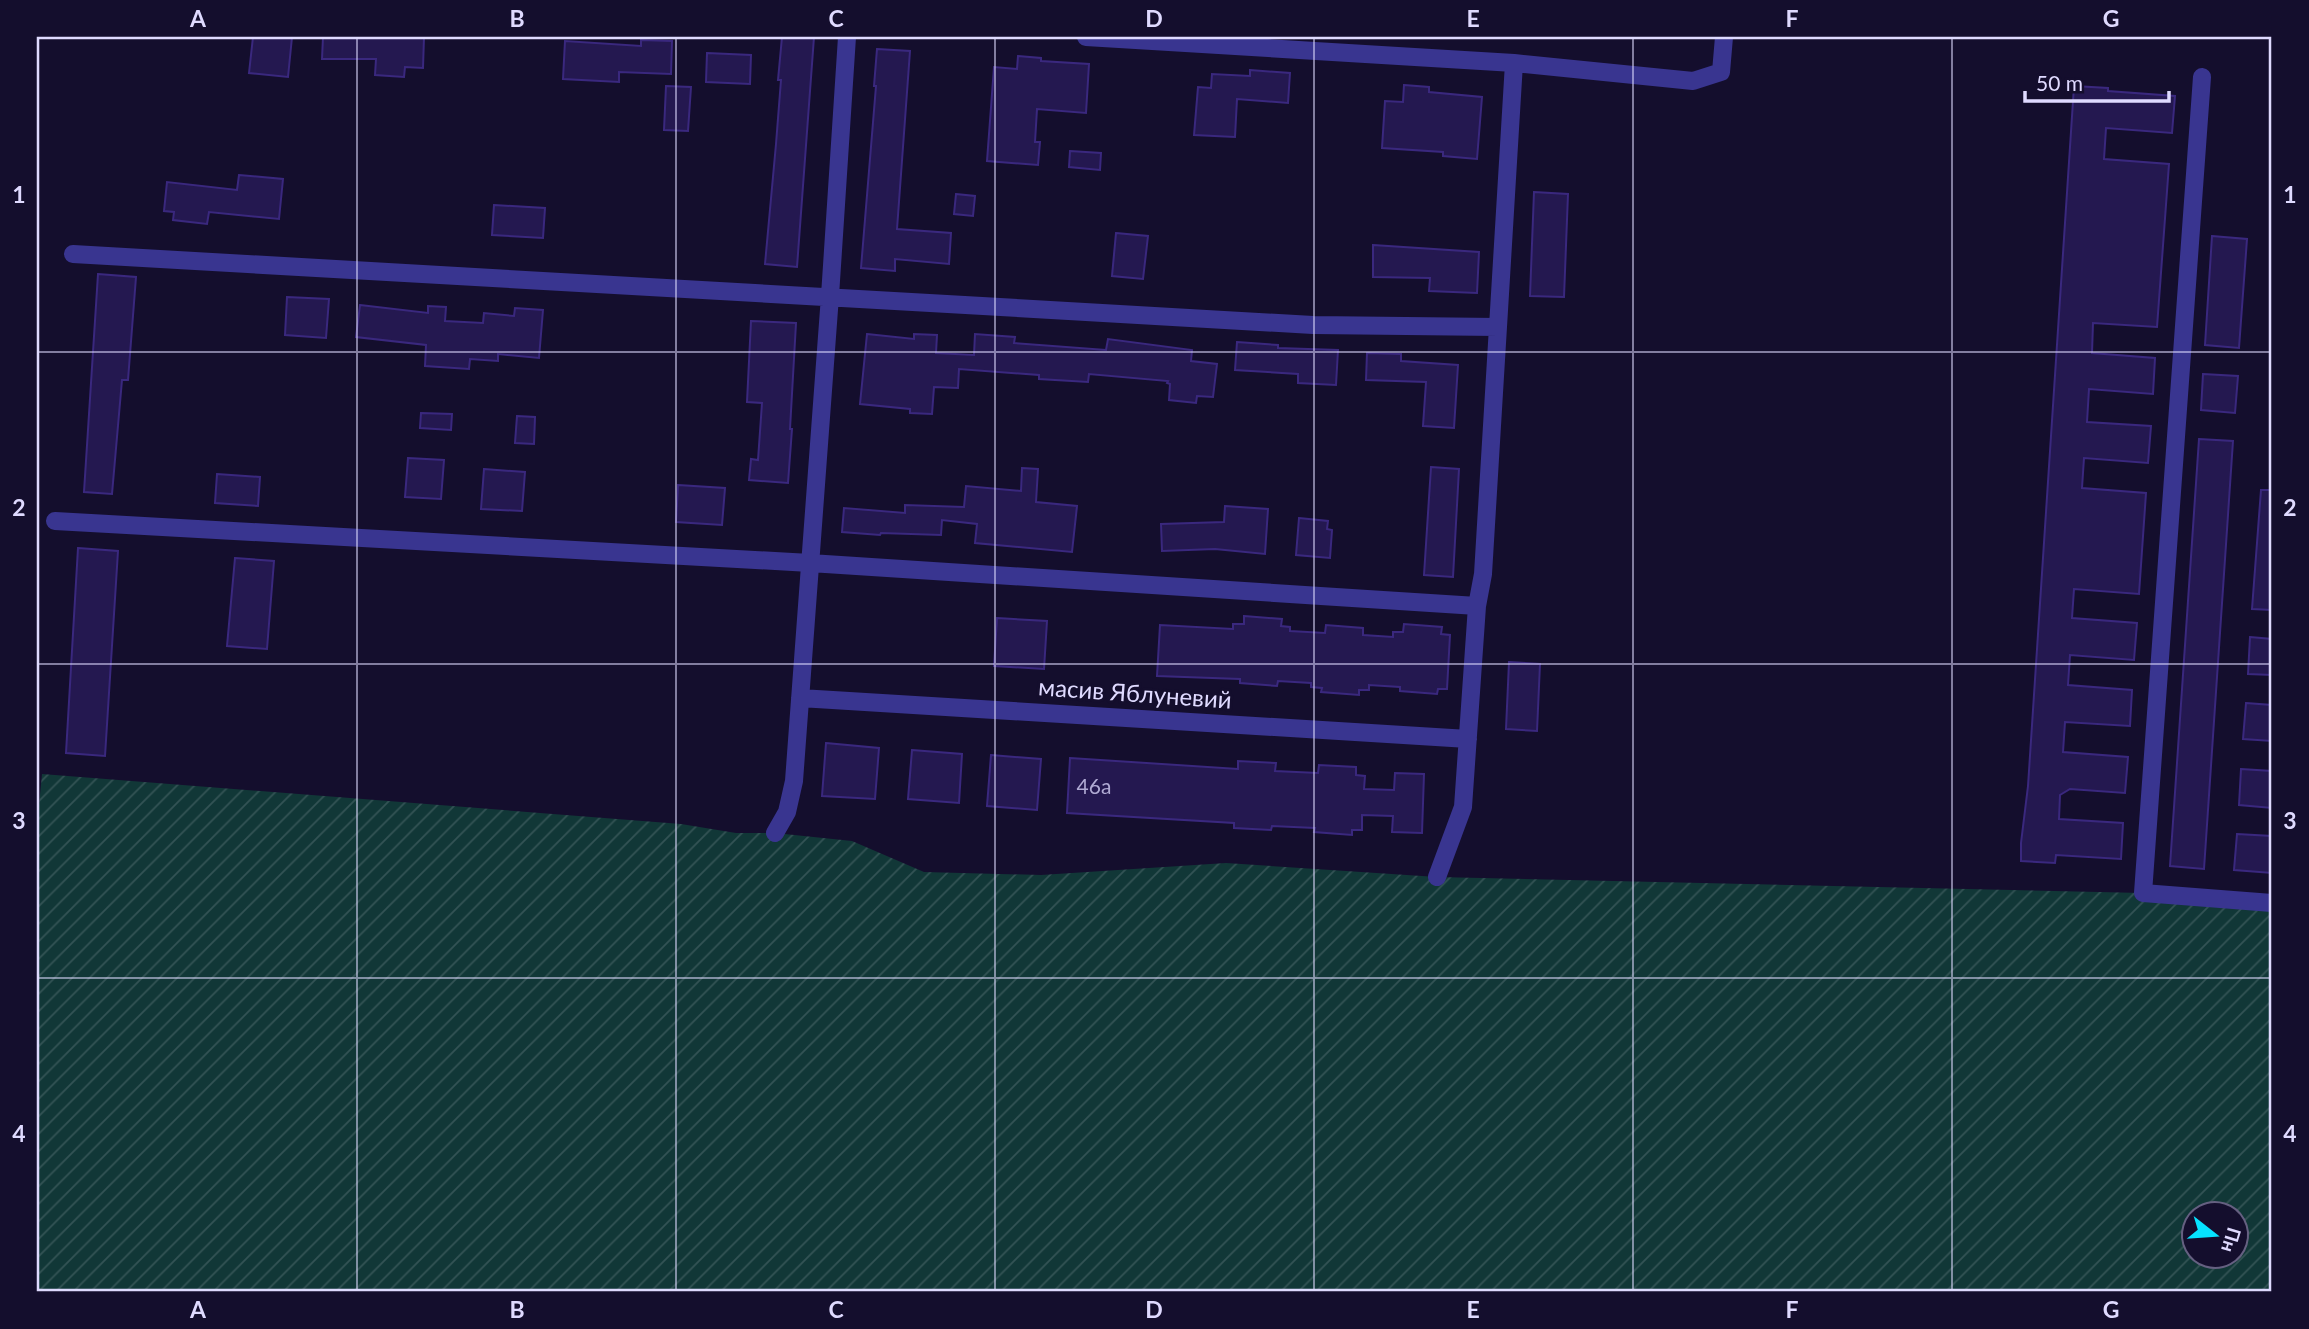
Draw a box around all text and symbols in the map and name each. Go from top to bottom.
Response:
text: A [189,4,207,32]
text: B [509,4,525,32]
text: C [828,4,844,32]
text: D [1145,4,1163,32]
text: E [1466,4,1480,32]
text: F [1785,4,1799,32]
text: G [2103,4,2119,32]
scale bar [2025,60,2169,104]
text: 50 m [2036,70,2083,95]
text: 1 [12,180,26,208]
text: 1 [2283,180,2297,208]
text: 2 [12,493,26,521]
text: 2 [2283,493,2297,521]
street label: масив Яблуневий [1037,671,1233,714]
house number: 46а [1077,773,1111,798]
text: 3 [12,806,26,834]
text: 3 [2283,806,2297,834]
text: 4 [12,1119,26,1147]
text: 4 [2283,1119,2297,1147]
north arrow [2180,1200,2250,1270]
text: Пн [2217,1225,2246,1255]
text: A [189,1295,207,1323]
text: B [509,1295,525,1323]
text: C [828,1295,844,1323]
text: D [1145,1295,1163,1323]
text: E [1466,1295,1480,1323]
text: F [1785,1295,1799,1323]
text: G [2103,1295,2119,1323]

